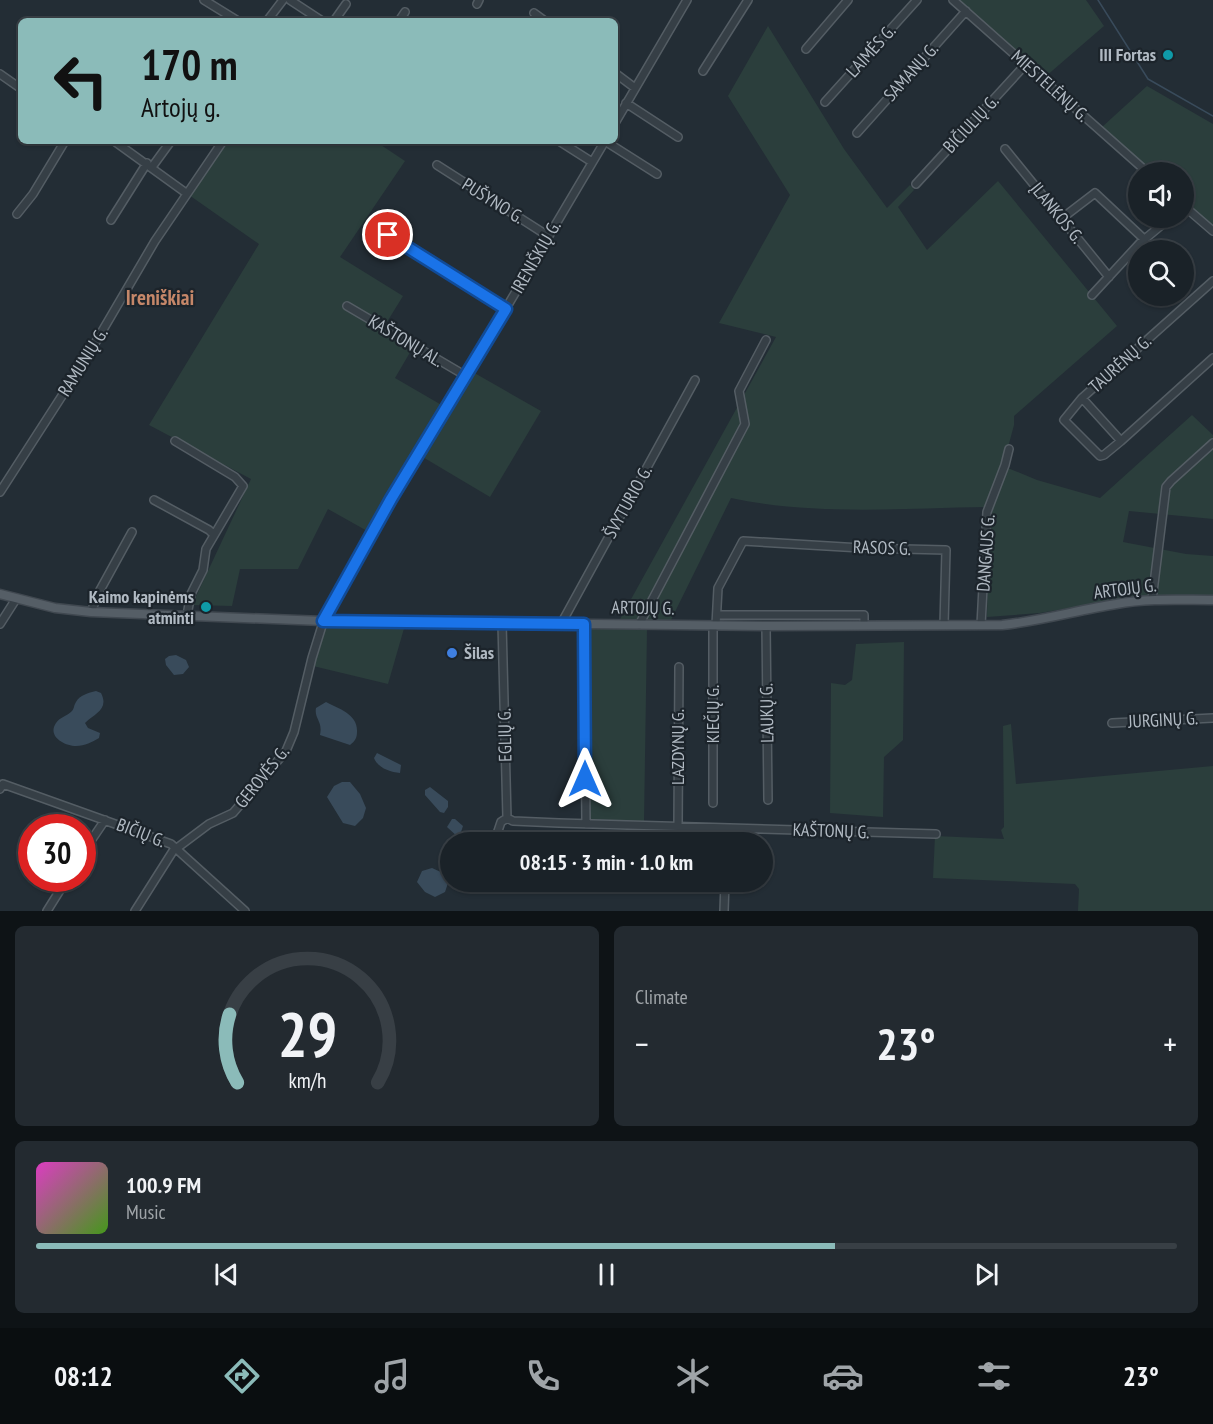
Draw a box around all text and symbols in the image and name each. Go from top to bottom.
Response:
street label: LAIMĖS G. [841,20,900,82]
text: 170 m [141,37,238,92]
street label: SAMANŲ G. [878,38,943,106]
icon: left [42,42,120,120]
place label: III Fortas [1099,43,1156,66]
street label: MIESTELĖNŲ G. [1007,45,1094,127]
marker: III Fortas [1161,48,1175,62]
text: Artojų g. [141,90,220,124]
street label: BIČIULIŲ G. [938,90,1003,158]
map controls [1128,162,1194,306]
button: sound [1128,162,1194,228]
street label: PUŠYNO G. [458,173,529,229]
street label: ĮLANKOS G. [1026,177,1089,248]
pin [362,209,413,260]
street label: IRENIŠKIŲ G. [505,216,566,297]
icon: arrive [371,218,404,251]
button: search [1128,240,1194,306]
district label: Ireniškiai [126,284,194,311]
street label: KAŠTONŲ AL. [365,309,448,372]
street label: RAMUNIŲ G. [52,323,113,400]
street label: TAURĖNŲ G. [1084,330,1156,398]
street label: ŠVYTURIO G. [598,461,657,542]
street label: DANGAUS G. [971,513,1000,592]
street label: RASOS G. [853,535,911,560]
street label: ARTOJŲ G. [1092,573,1158,604]
place label: Kaimo kapinėms atminti [89,585,194,629]
street label: ARTOJŲ G. [611,595,675,620]
marker: Kaimo kapinėms atminti [199,600,213,614]
place label: Šilas [464,641,494,664]
marker: Šilas [445,646,459,660]
street label: LAUKŲ G. [754,683,779,743]
street label: KIEČIŲ G. [701,685,724,743]
street label: JURGINŲ G. [1126,706,1198,733]
street label: EGLIŲ G. [493,708,516,762]
street label: LAZDYNŲ G. [666,709,689,785]
street label: GEROVĖS G. [229,741,294,813]
position arrow [553,747,617,811]
street label: BIČIŲ G. [114,813,169,852]
speed limit sign: 30 [18,814,96,892]
street label: KAŠTONŲ G. [792,818,870,843]
text: 08:15 · 3 min · 1.0 km [520,848,693,876]
text: Climate [635,984,688,1010]
text: 29 [277,993,337,1074]
text: 23° [876,1014,936,1072]
text: − [635,1022,649,1065]
text: + [1163,1022,1177,1065]
text: km/h [288,1066,326,1094]
text: 100.9 FM [126,1171,201,1199]
text: Music [126,1199,166,1225]
icon: previous [210,1258,243,1291]
icon: pause [590,1258,623,1291]
icon: next [970,1258,1003,1291]
icon: directions [221,1355,263,1397]
icon: music [371,1355,413,1397]
icon: phone [522,1355,564,1397]
icon: climate [672,1355,714,1397]
icon: car [822,1355,864,1397]
icon: filters [973,1355,1015,1397]
text: 08:12 [54,1359,113,1393]
text: 23° [1123,1359,1159,1393]

